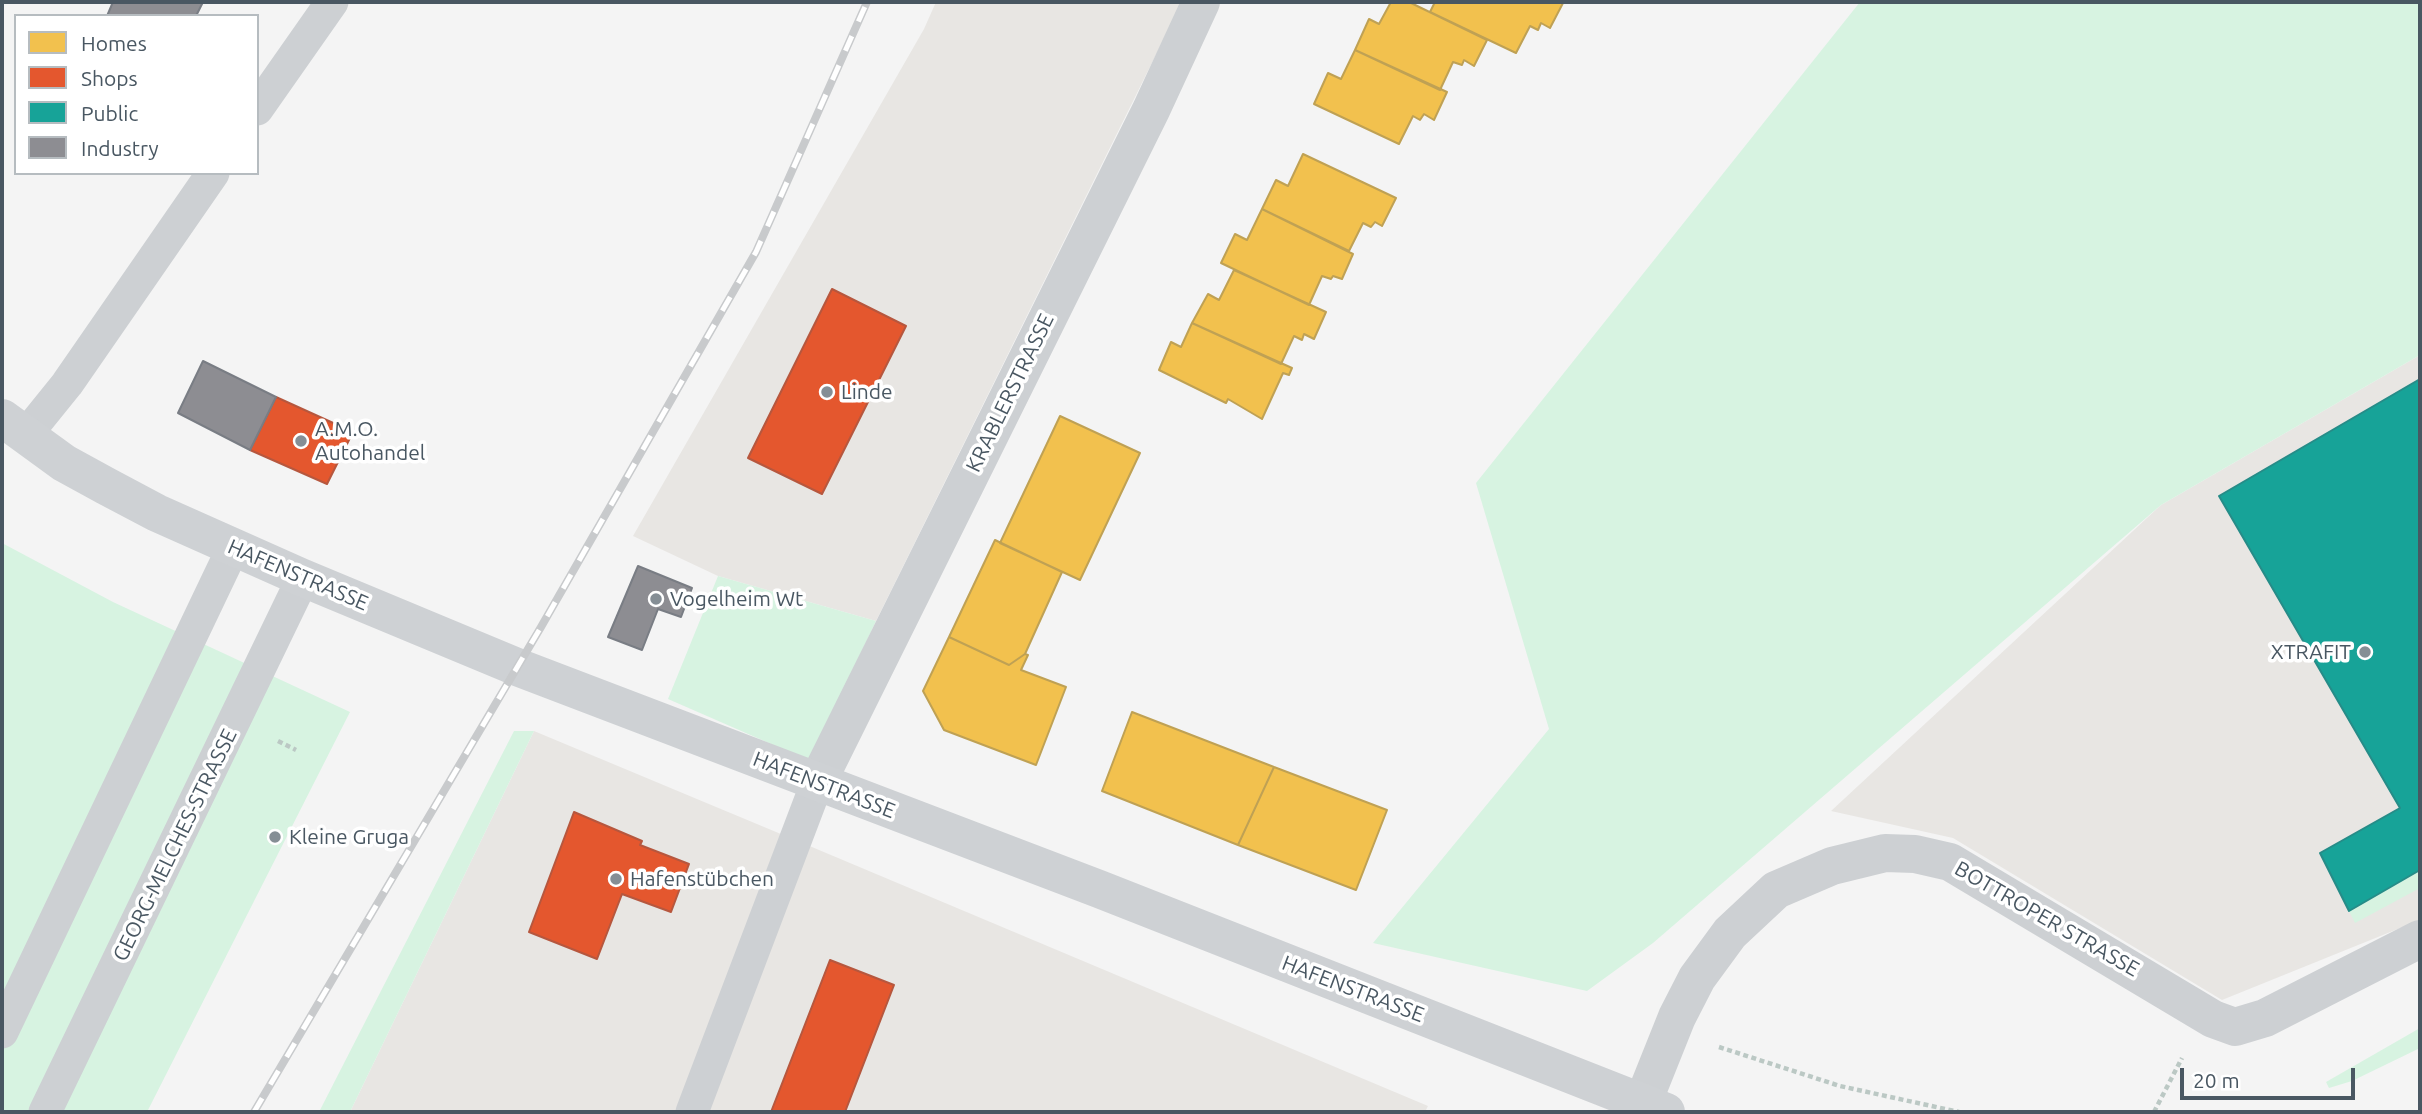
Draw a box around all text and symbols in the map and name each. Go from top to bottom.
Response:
legend [14,14,259,175]
text: Homes [81,31,147,55]
text: Shops [81,66,138,90]
text: Public [81,101,138,125]
text: Industry [81,136,159,160]
street label: KRABLERSTRASSE [961,310,1059,476]
place label: Linde [841,379,893,405]
marker: Linde [819,384,835,400]
place label: A.M.O. Autohandel [315,416,425,466]
marker: A.M.O. Autohandel [293,433,309,449]
street label: HAFENSTRASSE [224,534,372,616]
place label: Vogelheim Wt [670,586,803,612]
marker: Vogelheim Wt [648,591,664,607]
place label: XTRAFIT [2271,639,2351,665]
marker: XTRAFIT [2357,644,2373,660]
street label: GEORG-MELCHES-STRASSE [108,725,242,965]
street label: HAFENSTRASSE [749,746,899,824]
place label: Kleine Gruga [289,824,409,850]
marker: Kleine Gruga [267,829,283,845]
street label: BOTTROPER STRASSE [1950,856,2144,982]
place label: Hafenstübchen [630,866,774,892]
marker: Hafenstübchen [608,871,624,887]
street label: HAFENSTRASSE [1278,950,1428,1028]
scale bar [2184,1054,2359,1098]
text: 20 m [2193,1068,2240,1092]

